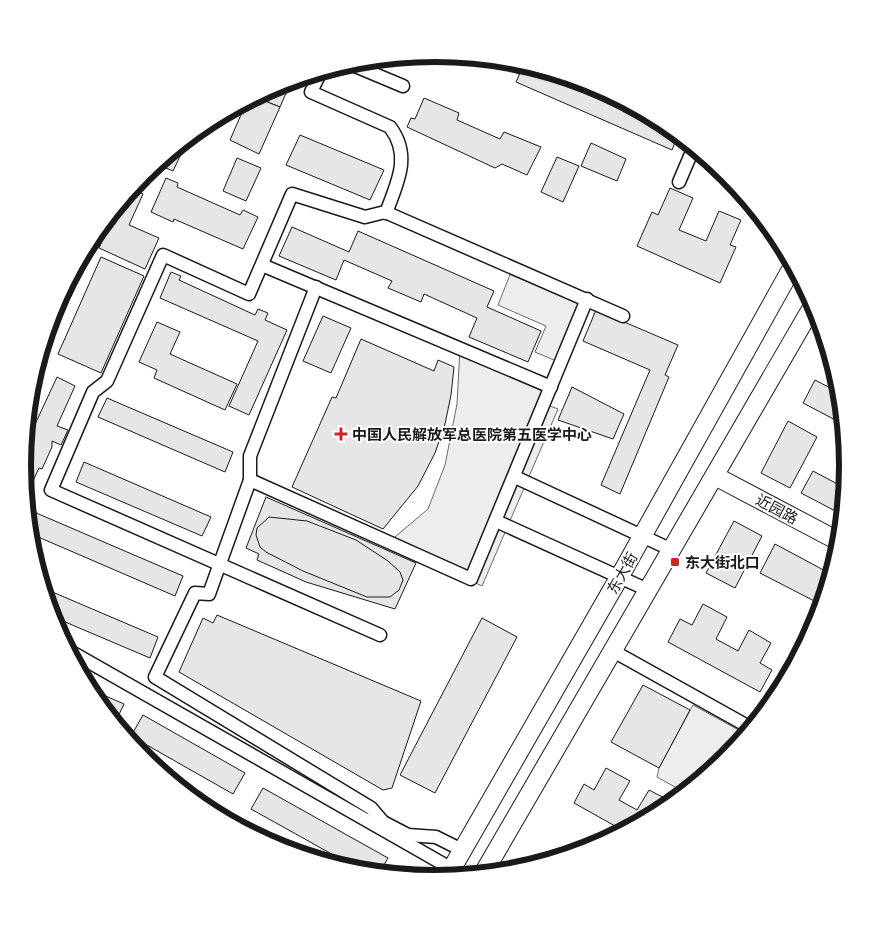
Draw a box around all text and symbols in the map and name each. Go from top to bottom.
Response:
place label: 中国人民解放军总医院第五医学中心 [352,424,592,445]
marker: 中国人民解放军总医院第五医学中心 [334,427,348,441]
street label: 近园路 [752,489,802,529]
street label: 东大街 [602,548,642,598]
place label: 东大街北口 [685,552,760,573]
marker: 东大街北口 [669,556,681,568]

